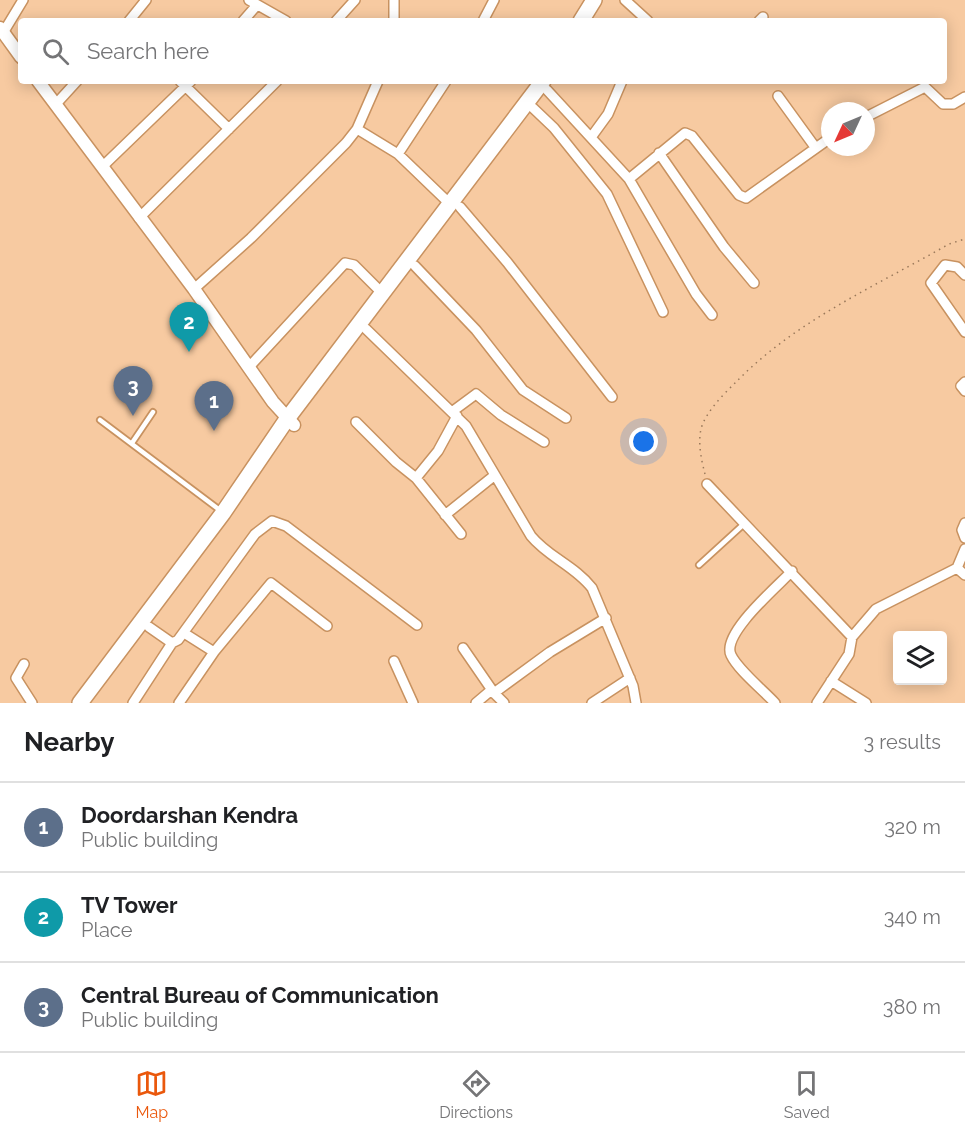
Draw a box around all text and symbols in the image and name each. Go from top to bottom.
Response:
search box [18,18,947,84]
icon: search [39,35,72,68]
text: Search here [87,38,209,64]
north arrow [821,102,875,156]
pin: 2 [170,302,208,352]
pin: 3 [114,366,152,416]
pin: 1 [194,382,234,431]
your location [629,427,658,456]
map controls [893,631,947,685]
button: layers [893,631,947,685]
text: Nearby [24,727,114,757]
text: 3 results [863,730,941,754]
text: Doordarshan Kendra [81,802,298,828]
text: 1 [39,815,48,839]
text: 320 m [884,815,941,839]
text: Public building [81,828,218,852]
text: TV Tower [81,892,178,918]
text: 2 [38,905,49,929]
text: 340 m [884,905,941,929]
text: Place [81,918,132,942]
text: Central Bureau of Communication [81,982,439,1008]
text: 3 [38,995,49,1019]
text: 380 m [883,995,941,1019]
text: Public building [81,1008,218,1032]
tab: Map [135,1067,168,1122]
tab: Directions [439,1067,513,1122]
tab: Saved [784,1067,830,1122]

